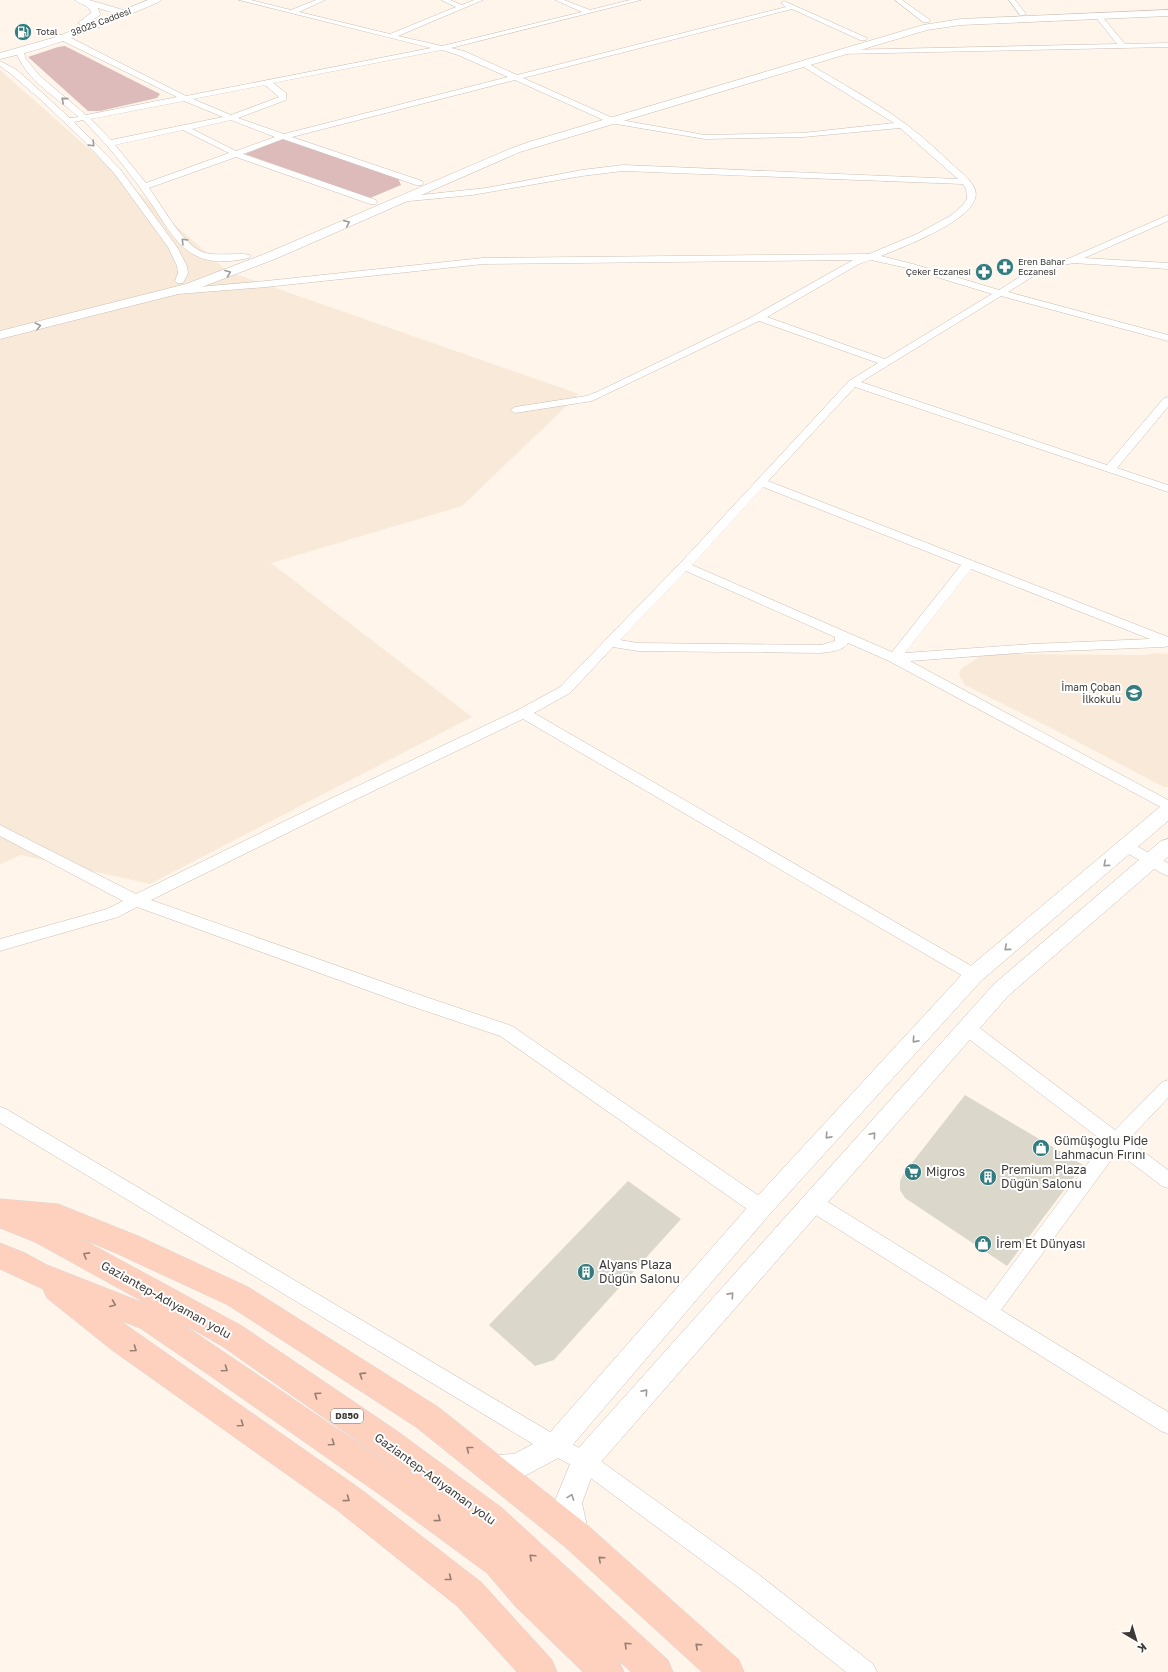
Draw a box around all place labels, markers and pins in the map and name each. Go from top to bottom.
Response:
fuel station icon: Total [13,22,33,42]
place label: Total [36,26,58,37]
place label: Eren Bahar Eczanesi [1018,256,1066,277]
pharmacy icon: Eren Bahar Eczanesi [995,257,1015,277]
pharmacy icon: Çeker Eczanesi [974,262,994,282]
place label: Çeker Eczanesi [906,266,971,277]
place label: İmam Çoban İlkokulu [1061,680,1121,705]
school or university icon: İmam Çoban İlkokulu [1124,683,1144,703]
place label: Gümüşoğlu Pide Lahmacun Fırını [1054,1133,1148,1162]
shop icon: Gümüşoğlu Pide Lahmacun Fırını [1031,1138,1051,1158]
supermarket icon: Migros [903,1162,923,1182]
place label: Premium Plaza Düğün Salonu [1001,1162,1086,1191]
place label: Migros [926,1164,965,1179]
building icon: Premium Plaza Düğün Salonu [978,1167,998,1187]
shop icon: İrem Et Dünyası [973,1234,993,1254]
place label: İrem Et Dünyası [996,1236,1086,1251]
place label: Alyans Plaza Düğün Salonu [599,1257,680,1286]
building icon: Alyans Plaza Düğün Salonu [576,1262,596,1282]

